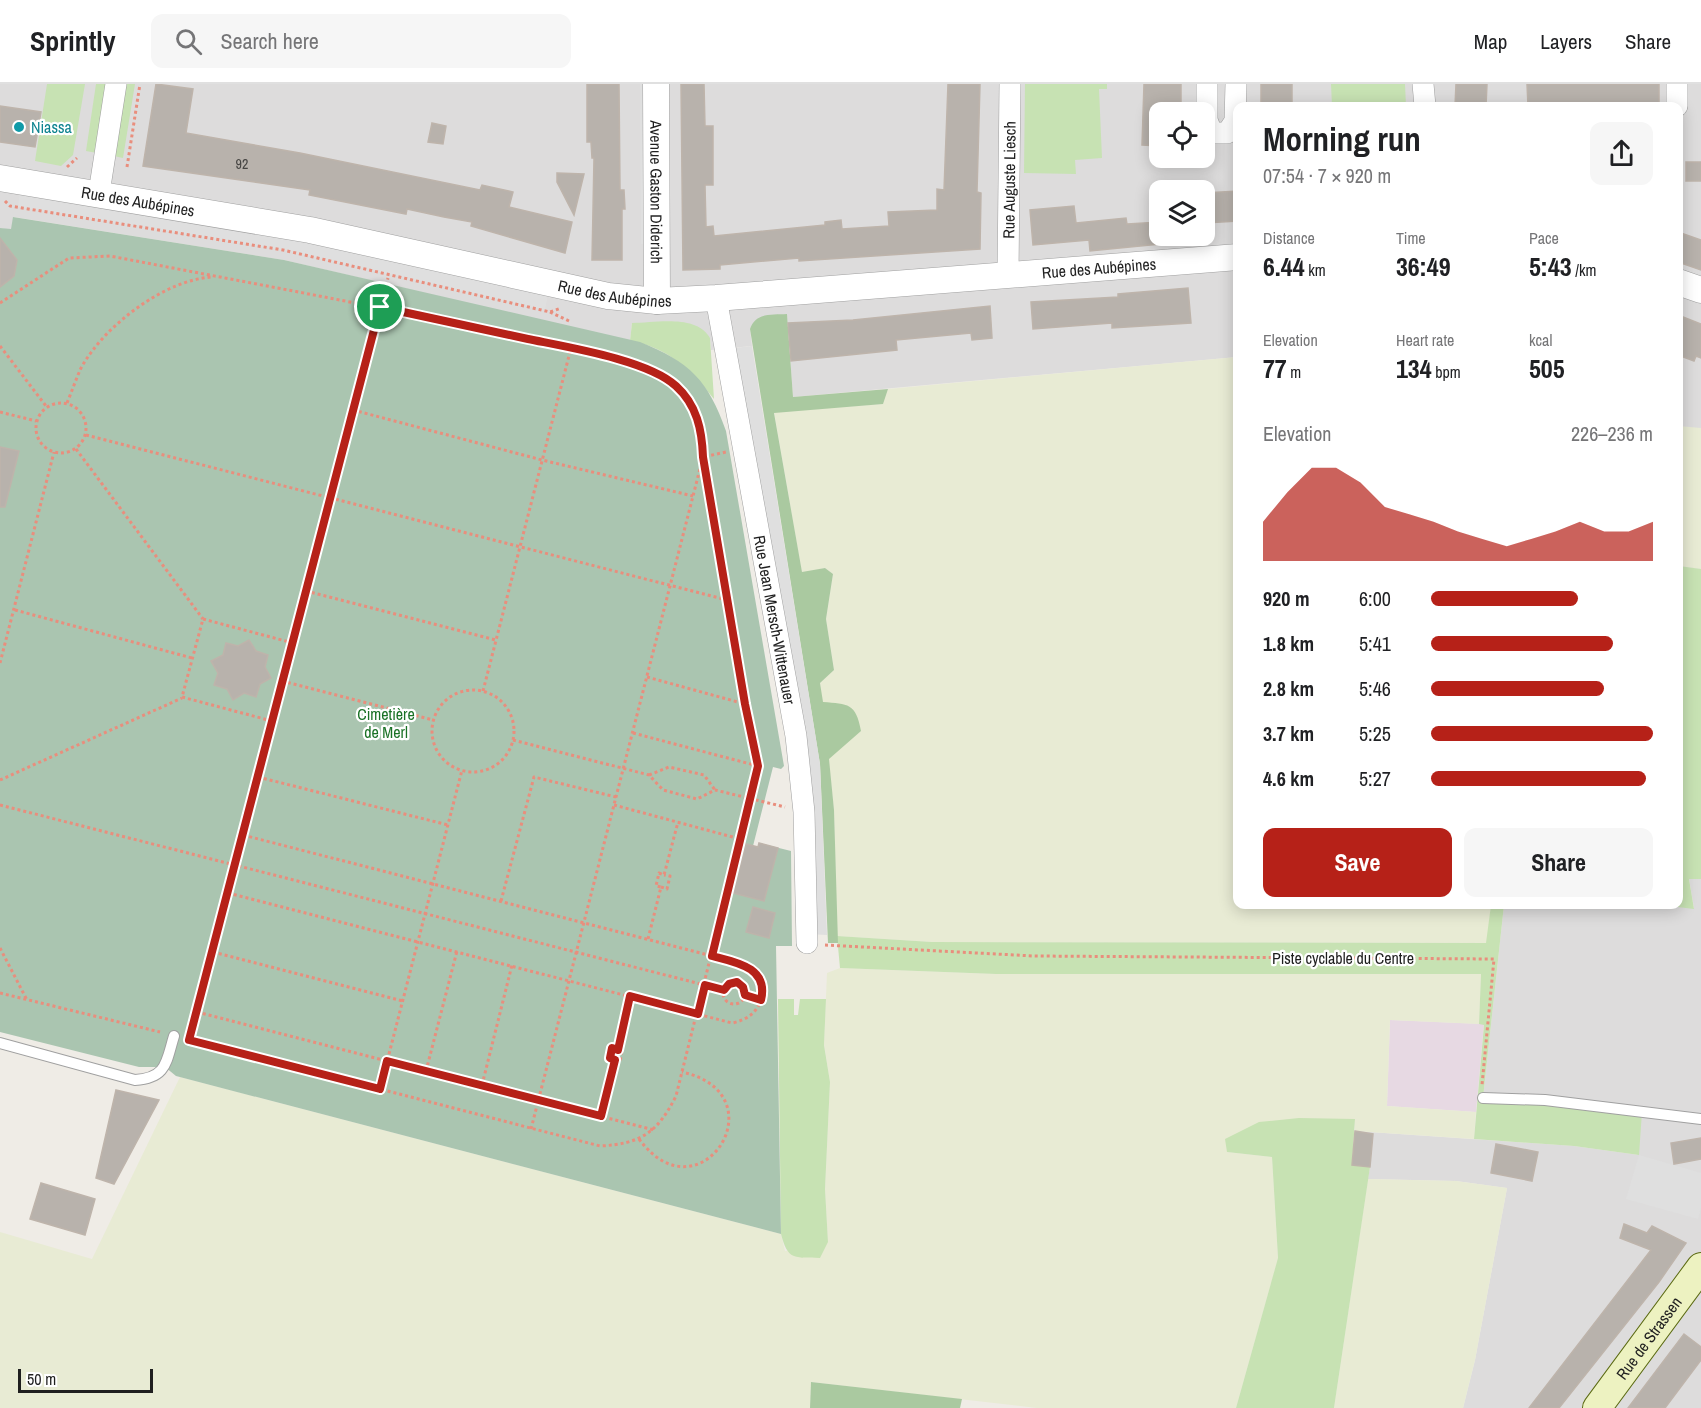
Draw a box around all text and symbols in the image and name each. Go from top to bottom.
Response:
search box [151,14,571,68]
text: Sprintly [30,22,115,60]
icon: search [172,25,205,58]
text: Search here [220,26,319,56]
text: Map [1474,27,1507,56]
text: Layers [1540,27,1592,56]
text: Share [1625,27,1671,56]
map controls [1149,102,1215,246]
button: locate [1149,102,1215,168]
place label: Niassa [31,116,73,138]
text: Morning run [1263,117,1421,161]
street label: Avenue Gaston Diderich [645,119,668,264]
marker: Niassa [12,120,26,134]
street label: Rue Auguste Liesch [997,121,1021,239]
button: share [1590,122,1653,185]
house number: 92 [236,155,248,173]
text: 07:54 · 7 × 920 m [1263,162,1391,189]
button: layers [1149,180,1215,246]
street label: Rue des Aubépines [80,181,196,221]
text: Distance [1263,227,1315,249]
text: Time [1396,227,1426,249]
text: Pace [1529,227,1559,249]
text: 6.44 [1263,249,1305,284]
text: 36:49 [1396,249,1451,284]
text: 5:43 [1529,249,1572,284]
street label: Rue des Aubépines [1041,252,1157,283]
text: km [1305,259,1326,281]
text: /km [1572,259,1596,281]
street label: Rue des Aubépines [556,274,672,312]
pin [354,281,405,332]
icon: arrive [363,290,396,323]
text: Elevation [1263,329,1318,351]
text: Heart rate [1396,329,1454,351]
text: kcal [1529,329,1552,351]
text: 77 [1263,351,1287,386]
text: 134 [1396,351,1432,386]
text: 505 [1529,351,1565,386]
text: m [1287,361,1301,383]
text: bpm [1432,361,1461,383]
text: Elevation [1263,420,1331,447]
text: 226–236 m [1571,420,1653,447]
street label: Rue Jean Mersch-Wittenauer [749,533,801,707]
text: 920 m [1263,585,1310,612]
text: 6:00 [1359,585,1391,612]
text: 1.8 km [1263,630,1314,657]
text: 5:41 [1359,630,1391,657]
text: 2.8 km [1263,675,1314,702]
text: 5:46 [1359,675,1391,702]
park label: Cimetière de Merl [357,703,415,743]
text: 3.7 km [1263,720,1314,747]
text: 5:25 [1359,720,1391,747]
text: 4.6 km [1263,765,1314,792]
text: 5:27 [1359,765,1391,792]
button: Save [1263,828,1452,897]
button: Share [1464,828,1653,897]
street label: Piste cyclable du Centre [1272,947,1414,969]
street label: Rue de Strassen [1611,1292,1687,1384]
scale bar [18,1366,153,1394]
text: 50 m [27,1368,56,1390]

